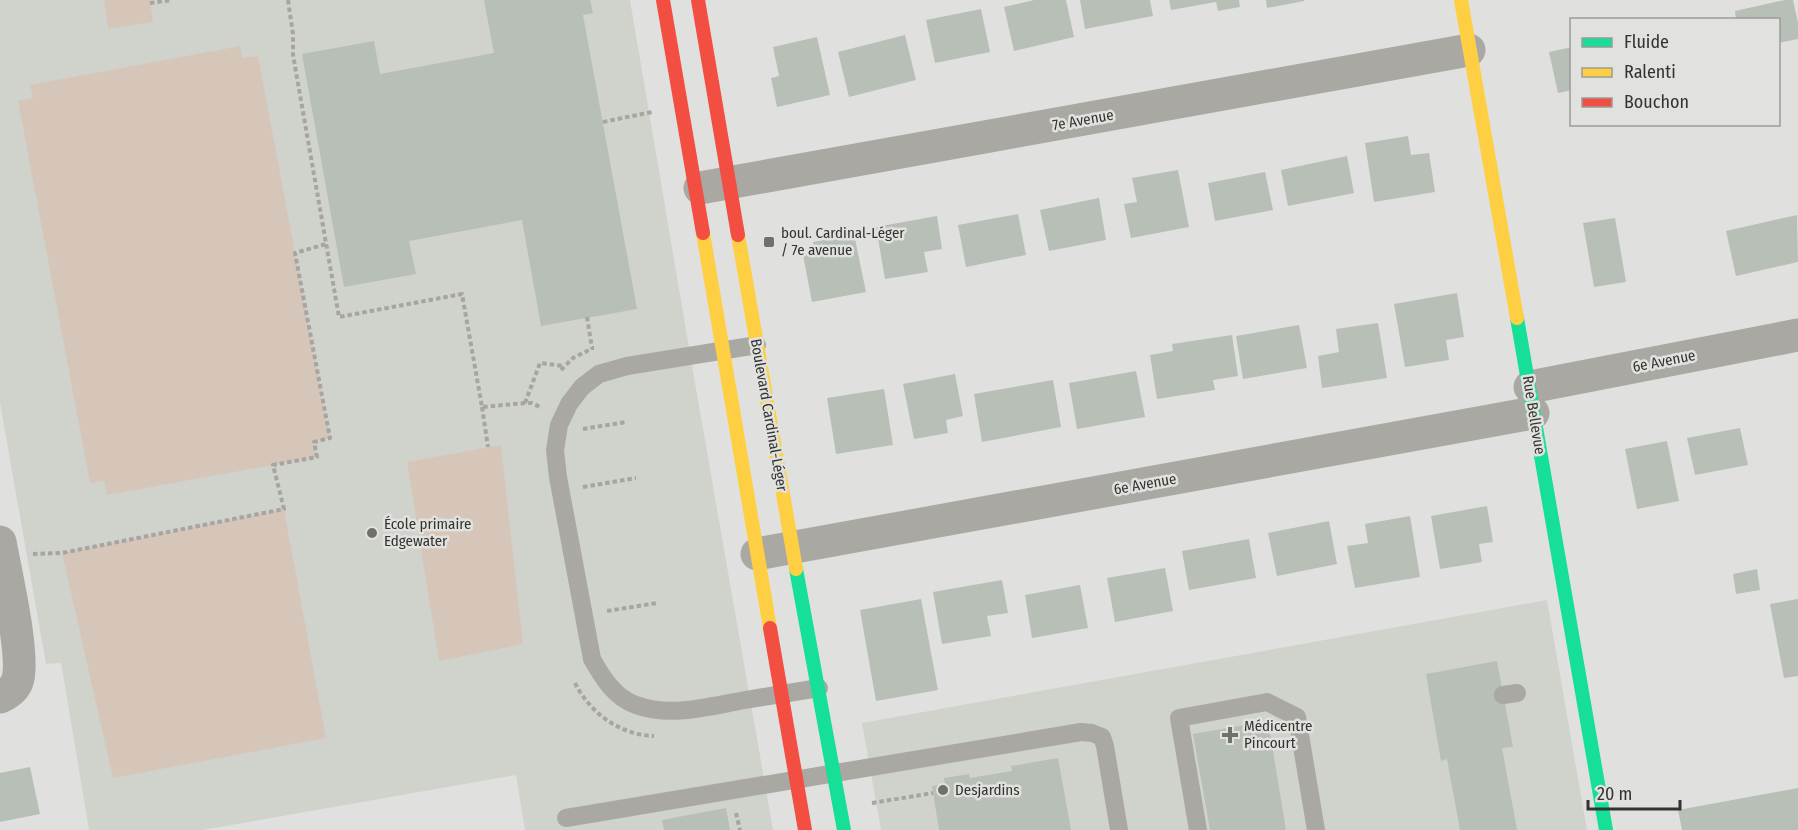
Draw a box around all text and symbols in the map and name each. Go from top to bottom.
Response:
legend [1570,18,1780,126]
text: Fluide [1624,31,1669,53]
text: Ralenti [1624,61,1676,83]
text: Bouchon [1624,91,1689,113]
street label: 7e Avenue [1051,106,1115,134]
place label: boul. Cardinal-Léger / 7e avenue [781,224,905,259]
marker: boul. Cardinal-Léger / 7e avenue [762,235,776,249]
street label: Boulevard Cardinal-Léger [747,337,791,493]
street label: 6e Avenue [1631,346,1697,376]
street label: Rue Bellevue [1519,374,1549,456]
street label: 6e Avenue [1112,470,1178,498]
place label: École primaire Edgewater [384,515,471,550]
marker: École primaire Edgewater [365,526,379,540]
place label: Médicentre Pincourt [1244,717,1312,752]
marker: Médicentre Pincourt [1221,726,1239,744]
scale bar [1588,773,1680,811]
place label: Desjardins [955,781,1020,799]
marker: Desjardins [936,783,950,797]
text: 20 m [1597,783,1632,805]

